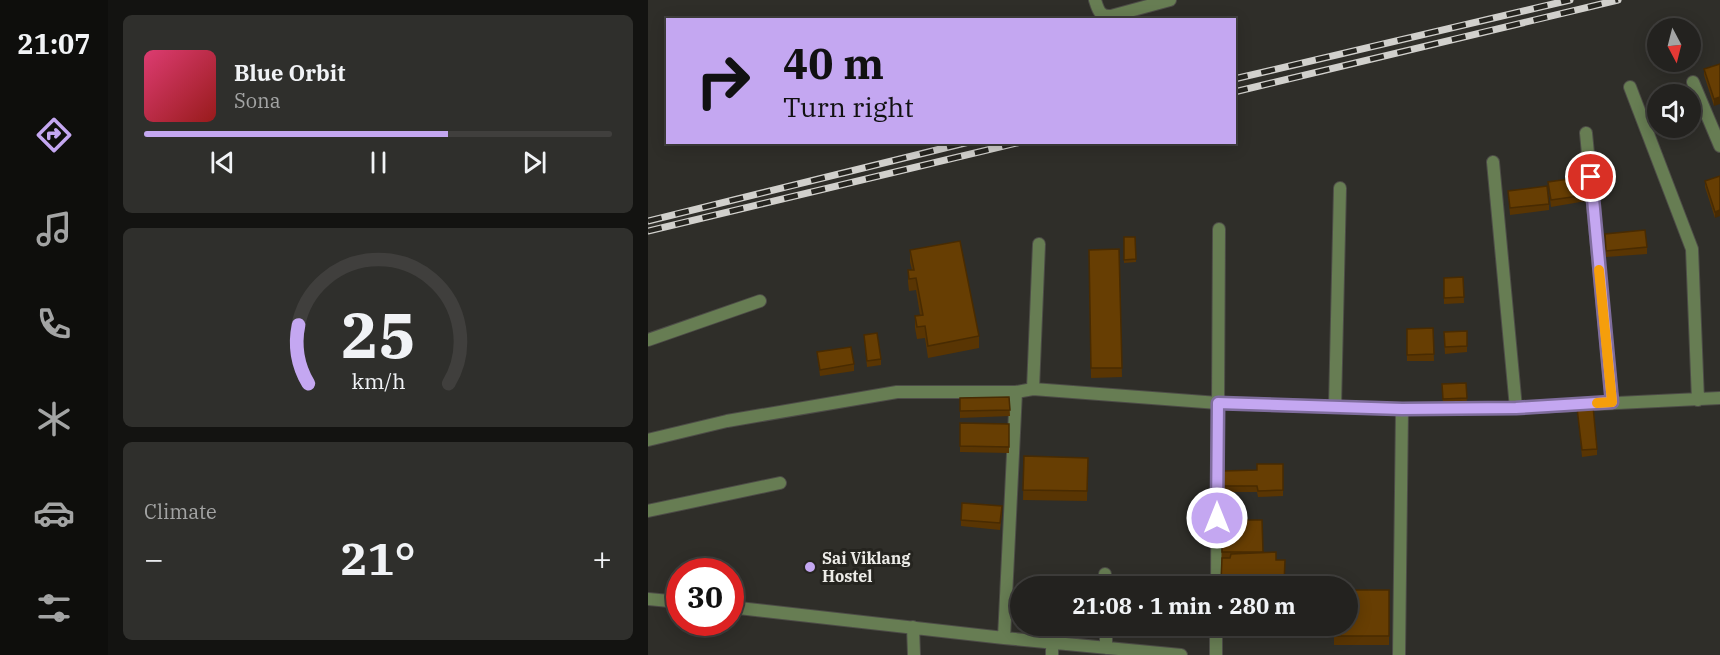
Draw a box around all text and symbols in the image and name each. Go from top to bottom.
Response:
north arrow [1647,18,1701,72]
map controls [1647,18,1701,138]
text: 21:07 [18,26,90,61]
text: 40 m [783,36,884,91]
icon: right [684,42,762,120]
text: Blue Orbit [234,58,345,87]
button: sound [1647,84,1701,138]
text: Sona [234,87,281,114]
text: Turn right [783,89,914,124]
icon: directions [33,114,75,156]
icon: previous [206,146,239,179]
icon: pause [362,146,395,179]
icon: next [518,146,551,179]
pin [1565,151,1616,202]
icon: arrive [1574,160,1607,193]
icon: music [33,208,75,250]
text: 25 [341,295,415,376]
icon: phone [33,303,75,345]
text: km/h [351,368,405,396]
icon: climate [33,398,75,440]
position arrow [1185,486,1249,550]
icon: car [33,492,75,534]
text: Climate [144,498,217,525]
text: 21° [340,529,416,587]
text: − [144,537,164,580]
text: + [592,537,612,580]
place label: Sai Viklang Hostel [822,548,911,586]
speed limit sign: 30 [666,558,744,636]
marker: Sai Viklang Hostel [803,560,817,574]
icon: filters [33,587,75,629]
text: 21:08 · 1 min · 280 m [1072,591,1296,620]

